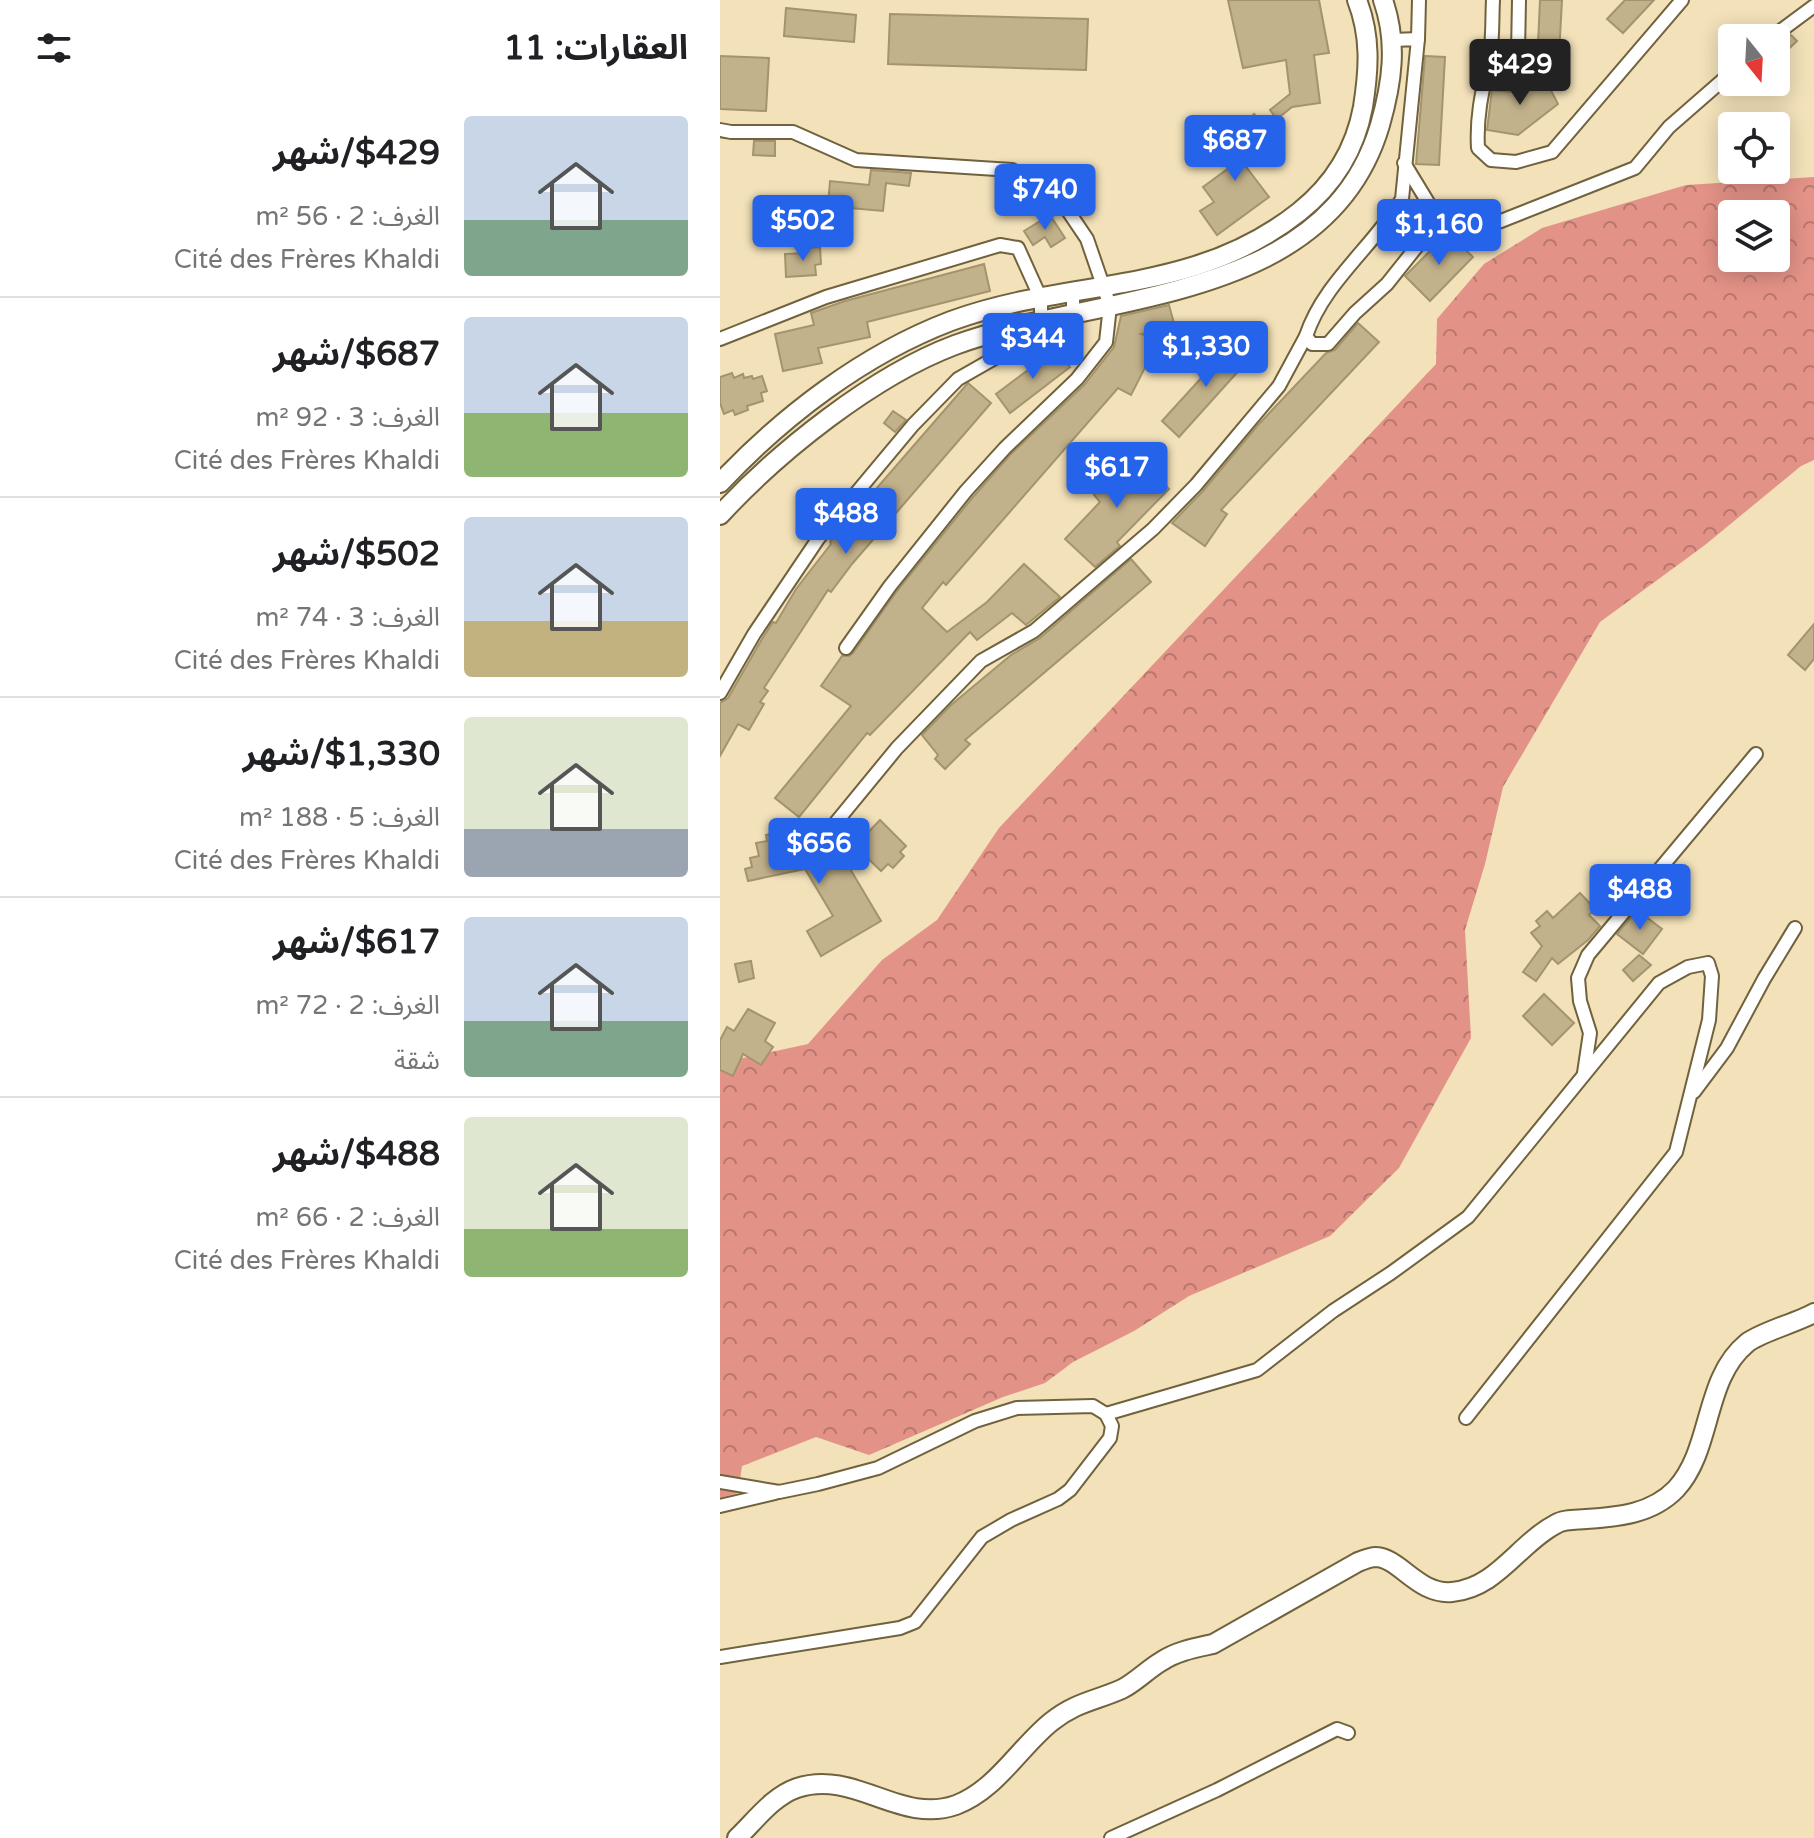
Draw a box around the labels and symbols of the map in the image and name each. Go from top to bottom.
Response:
north arrow [1718,24,1790,96]
pin: $429 [1473,39,1567,107]
pin: $687 [1188,115,1282,183]
pin: $740 [998,164,1092,232]
pin: $502 [756,195,850,263]
pin: $1,160 [1374,199,1504,267]
pin: $344 [986,313,1080,381]
pin: $1,330 [1141,321,1271,389]
pin: $617 [1070,442,1164,510]
pin: $488 [799,488,893,556]
pin: $656 [772,818,866,886]
pin: $488 [1593,864,1687,932]

